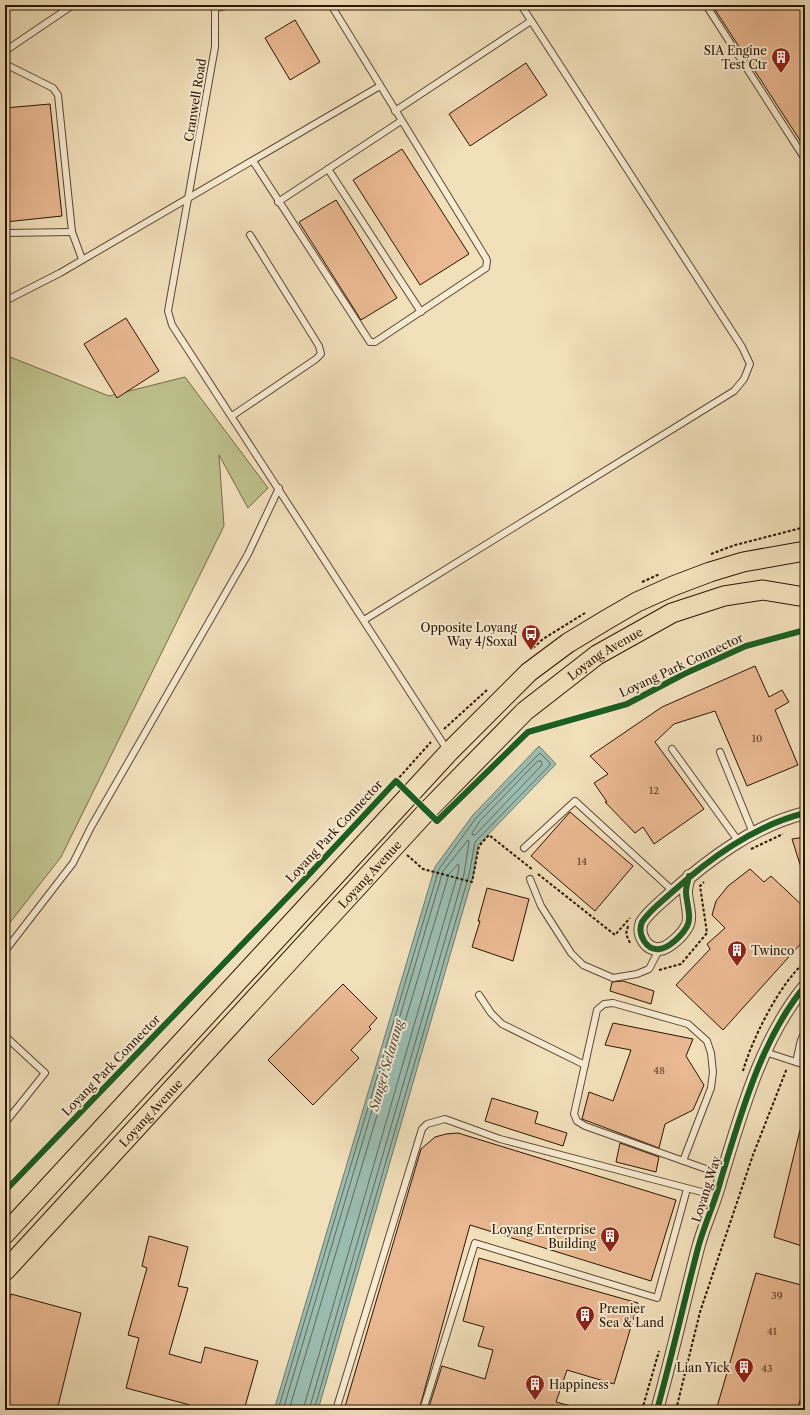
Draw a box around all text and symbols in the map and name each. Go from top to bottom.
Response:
place label: SIA Engine Test Ctr [704,43,767,72]
building icon: SIA Engine Test Ctr [770,46,792,74]
street label: Cranwell Road [181,57,209,143]
place label: Opposite Loyang Way 4/Soxal [420,620,518,649]
bus stop icon: Opposite Loyang Way 4/Soxal [520,623,542,651]
street label: Loyang Avenue [564,623,645,683]
street label: Loyang Park Connector [617,630,745,700]
house number: 10 [752,732,762,745]
street label: Loyang Park Connector [283,777,385,885]
house number: 12 [649,784,659,797]
street label: Loyang Avenue [334,837,404,911]
house number: 14 [577,855,587,868]
building icon: Twinco [726,939,748,967]
place label: Twinco [751,943,794,958]
street label: Loyang Park Connector [59,1011,163,1119]
water label: Sungei Selarang [365,1016,407,1114]
house number: 48 [653,1064,665,1077]
street label: Loyang Avenue [115,1075,185,1150]
street label: Loyang Way [688,1154,724,1224]
place label: Loyang Enterprise Building [492,1222,597,1251]
building icon: Loyang Enterprise Building [599,1225,621,1253]
house number: 39 [771,1289,783,1302]
place label: Premier Sea & Land [599,1301,665,1330]
building icon: Premier Sea & Land [574,1304,596,1332]
house number: 41 [767,1325,778,1338]
building icon: Lian Yick [733,1356,755,1384]
place label: Lian Yick [677,1360,731,1375]
house number: 43 [761,1362,773,1375]
building icon: Happiness [524,1373,546,1401]
place label: Happiness [549,1377,609,1392]

